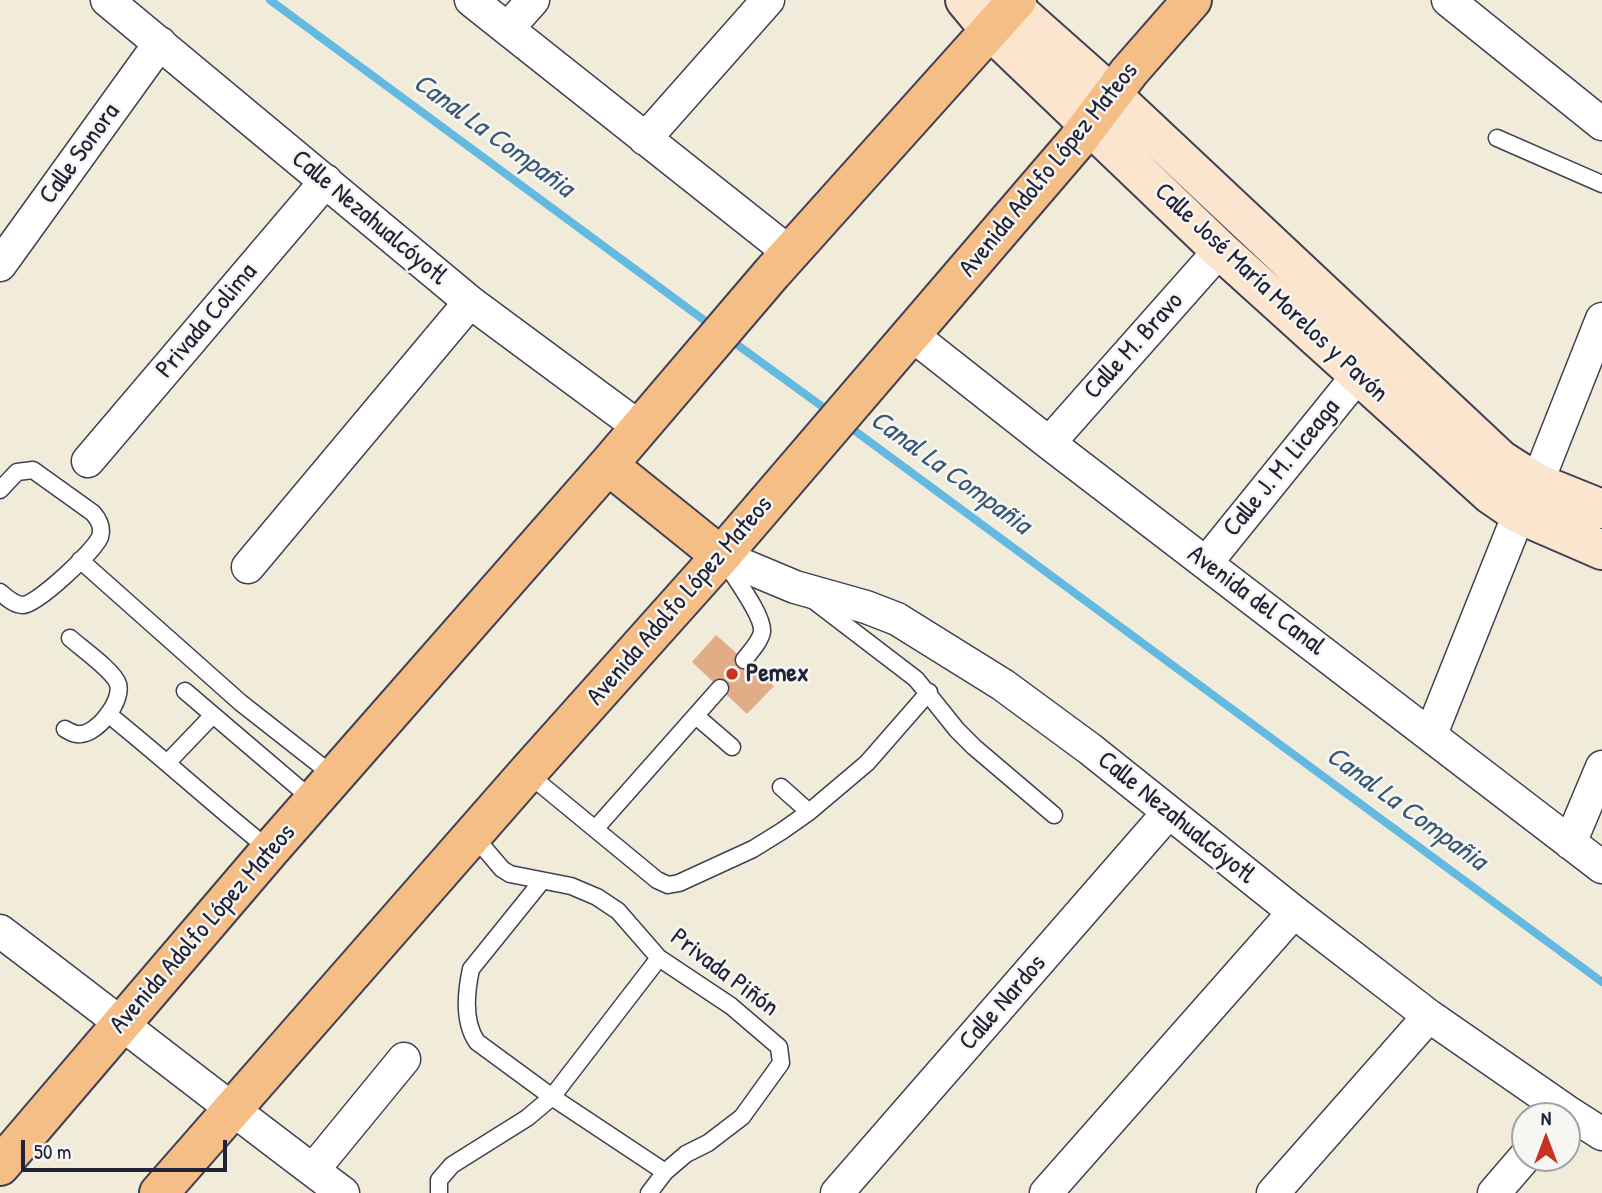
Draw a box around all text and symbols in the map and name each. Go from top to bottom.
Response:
street label: Avenida Adolfo López Mateos [953,56,1145,284]
water label: Canal La Compañia [406,67,580,205]
street label: Calle Sonora [33,98,127,210]
street label: Calle Nezahualcóyotl [285,144,453,292]
street label: Calle José María Morelos y Pavón [1148,177,1394,409]
street label: Privada Colima [150,257,264,385]
street label: Calle M. Bravo [1078,286,1190,406]
street label: Calle J. M. Liceaga [1217,393,1347,543]
water label: Canal La Compañia [863,404,1037,542]
street label: Avenida Adolfo López Mateos [580,490,780,712]
street label: Avenida del Canal [1181,539,1331,663]
place label: Pemex [746,658,809,690]
marker: Pemex [724,666,740,682]
water label: Canal La Compañia [1319,740,1493,878]
street label: Calle Nezahualcóyotl [1091,745,1261,891]
street label: Avenida Adolfo López Mateos [103,818,303,1040]
street label: Privada Piñón [664,922,784,1024]
street label: Calle Nardos [953,949,1053,1057]
north arrow [1511,1102,1581,1172]
text: N [1541,1105,1551,1131]
scale bar [24,1126,231,1170]
text: 50 m [34,1137,71,1166]

